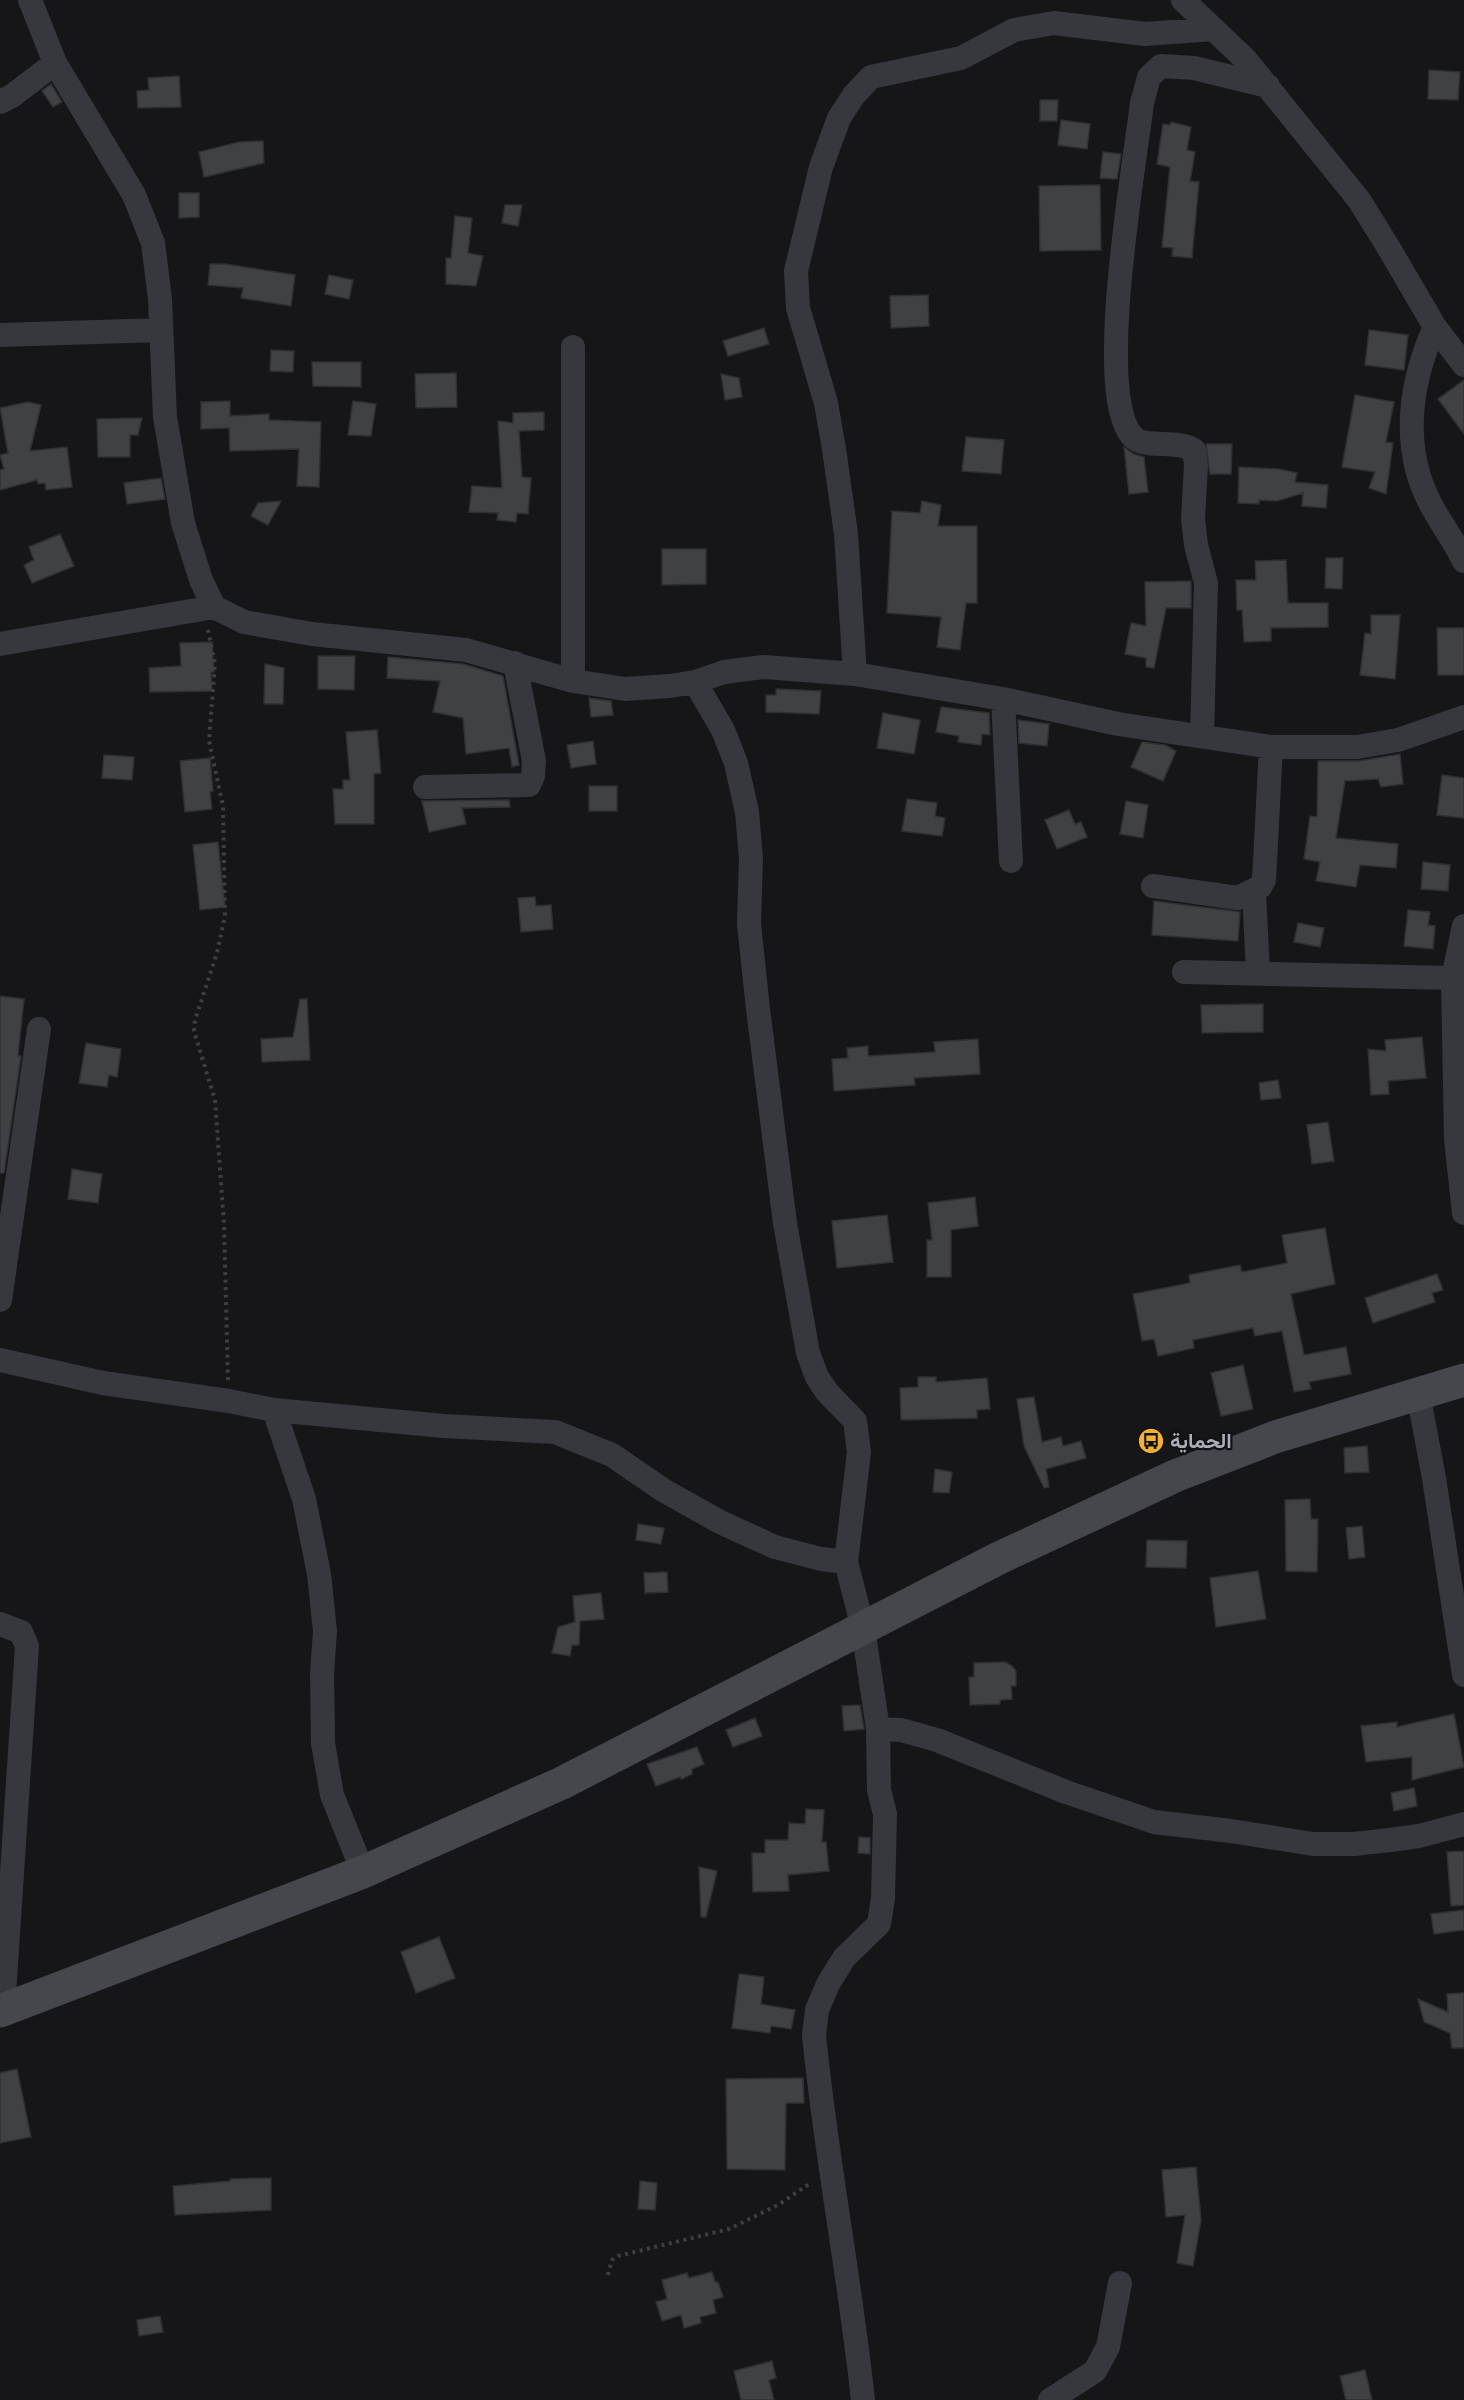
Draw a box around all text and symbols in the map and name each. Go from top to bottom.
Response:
bus stop icon: الحماية [1136,1426,1166,1456]
place label: الحماية [1170,1426,1232,1454]

